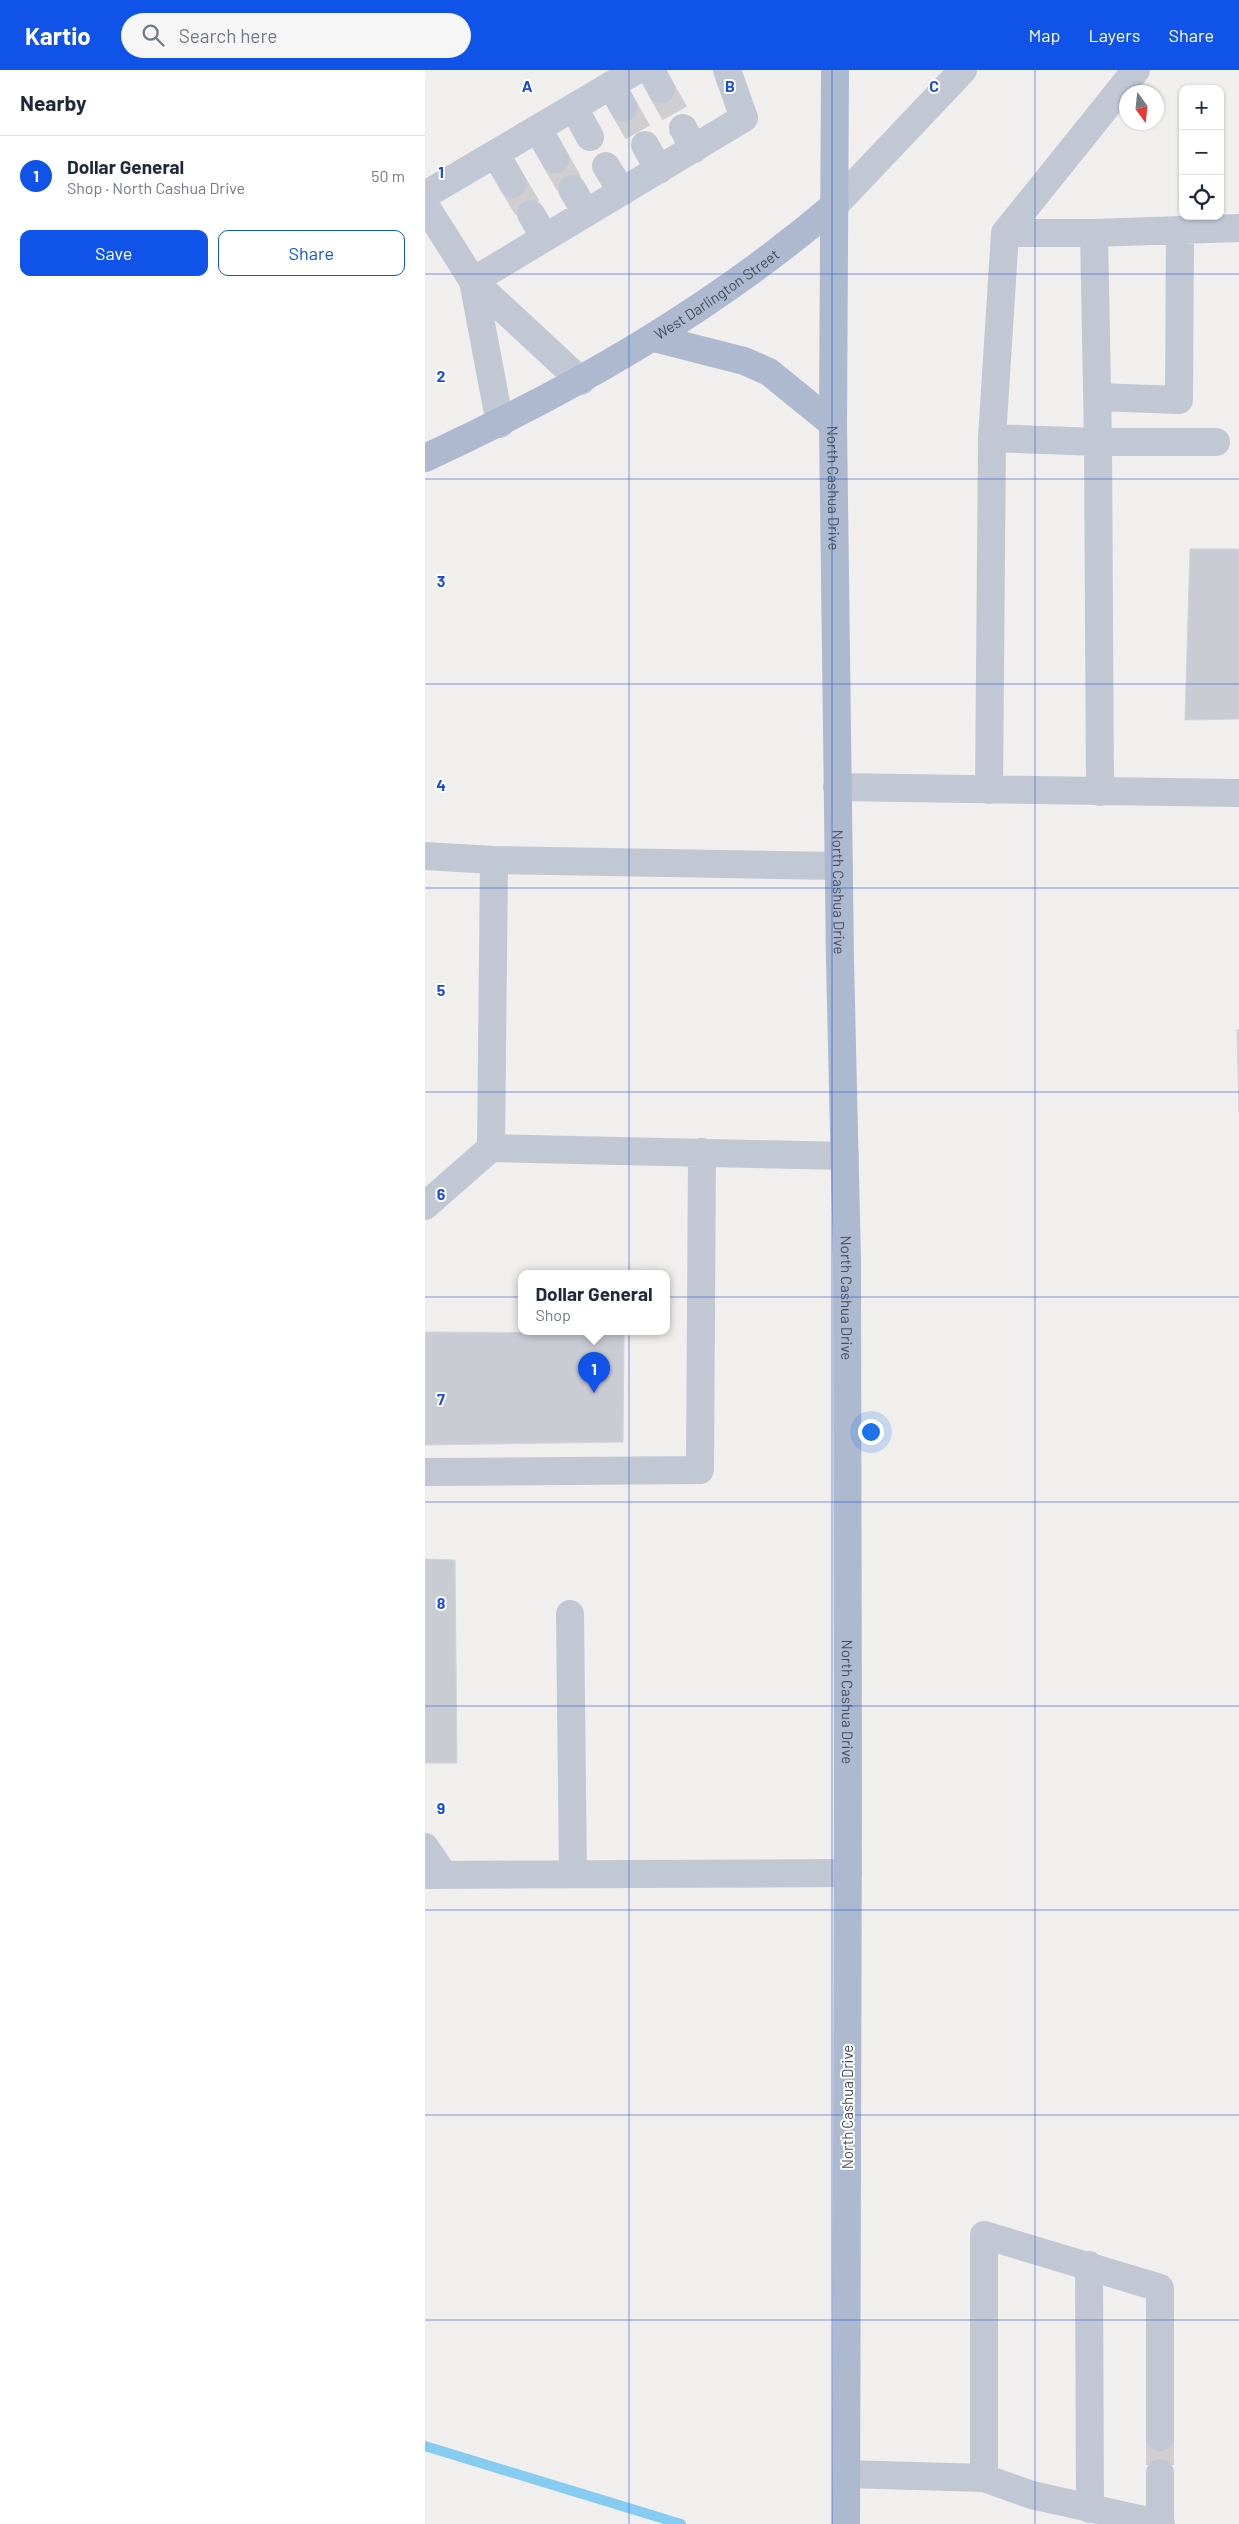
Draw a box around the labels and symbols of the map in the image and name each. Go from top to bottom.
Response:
text: A [522,76,533,95]
text: B [725,76,735,95]
text: C [929,76,939,95]
north arrow [1119,85,1164,130]
text: 1 [438,162,444,181]
street label: West Darlington Street [651,245,782,343]
text: 2 [437,366,446,385]
street label: North Cashua Drive [824,425,844,550]
text: 3 [437,571,445,590]
text: 4 [436,775,446,794]
street label: North Cashua Drive [829,829,849,954]
text: 5 [437,980,446,999]
text: 6 [437,1184,446,1203]
street label: North Cashua Drive [837,1235,856,1360]
pin: 1 [578,1352,610,1393]
text: 7 [437,1389,445,1408]
your location [858,1419,884,1445]
text: 8 [437,1593,446,1612]
street label: North Cashua Drive [839,1639,857,1764]
text: 9 [437,1798,445,1817]
street label: North Cashua Drive [838,2045,856,2169]

